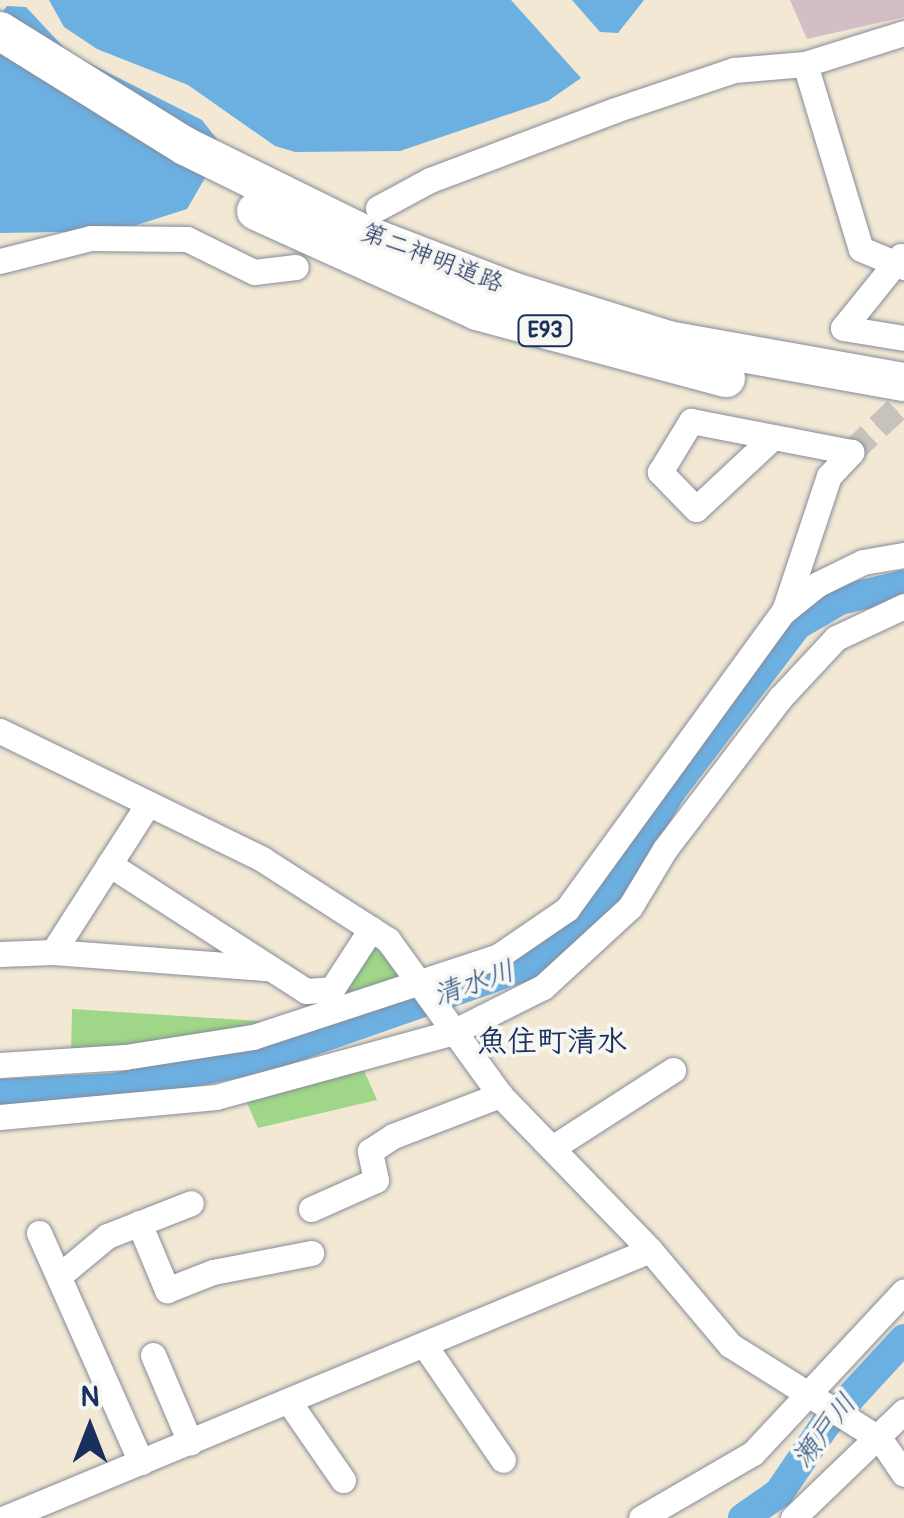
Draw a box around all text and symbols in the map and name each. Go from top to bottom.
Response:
street label: 第二神明道路 [357,218,507,300]
road number: E93 [515,314,575,348]
water label: 清水川 [429,954,519,1014]
district label: 魚住町清水 [477,1024,627,1060]
north arrow [40,1378,140,1478]
text: N [81,1380,99,1415]
water label: 瀬戸川 [786,1388,864,1474]

